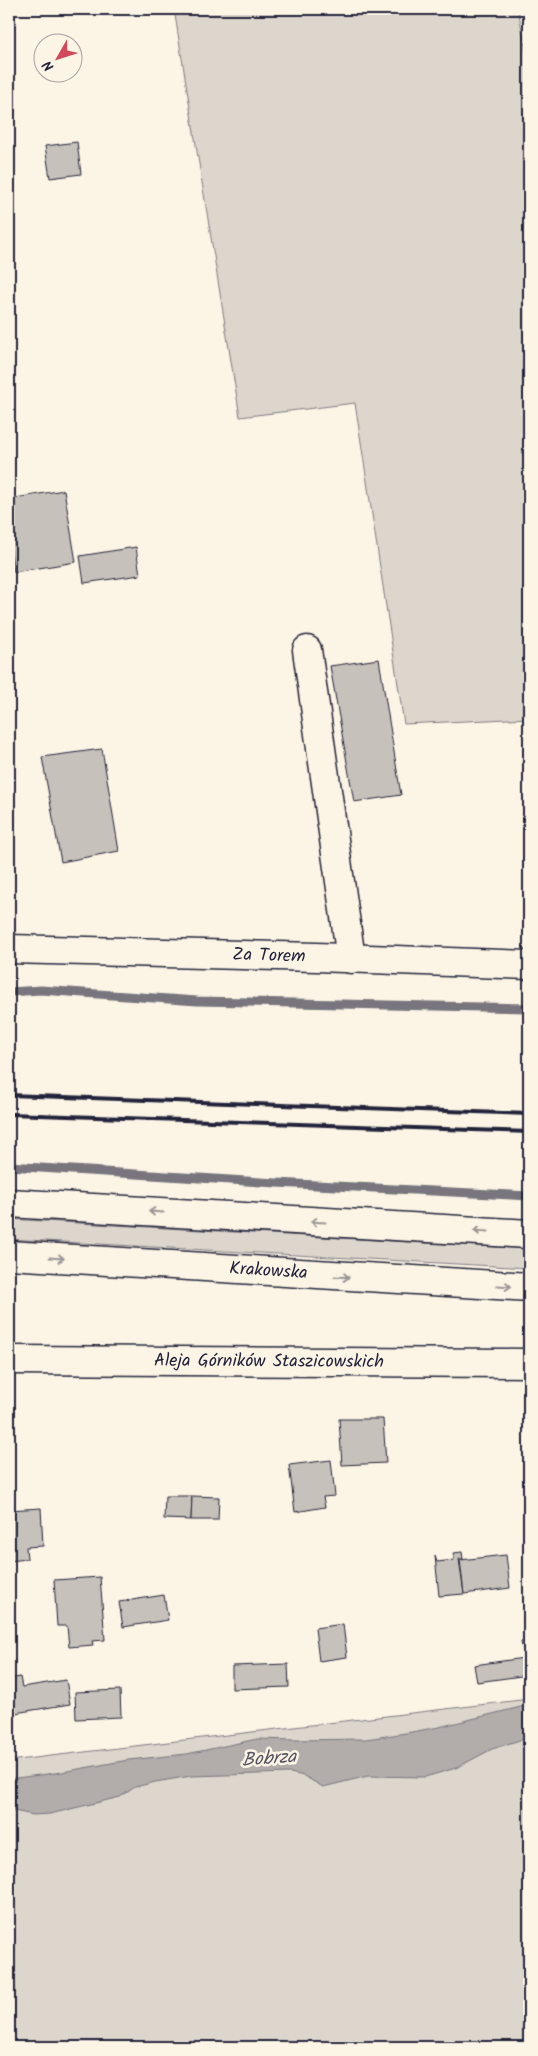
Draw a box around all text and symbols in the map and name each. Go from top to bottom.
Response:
north arrow [32,32,82,82]
text: N [37,55,60,76]
street label: Za Torem [232,940,306,971]
one-way arrow [148,1208,164,1217]
one-way arrow [311,1218,327,1227]
one-way arrow [473,1227,489,1236]
one-way arrow [49,1253,65,1263]
street label: Krakowska [229,1254,309,1288]
one-way arrow [334,1272,350,1281]
one-way arrow [496,1281,512,1290]
street label: Aleja Górników Staszicowskich [154,1346,384,1377]
water label: Bobrza [241,1742,298,1776]

